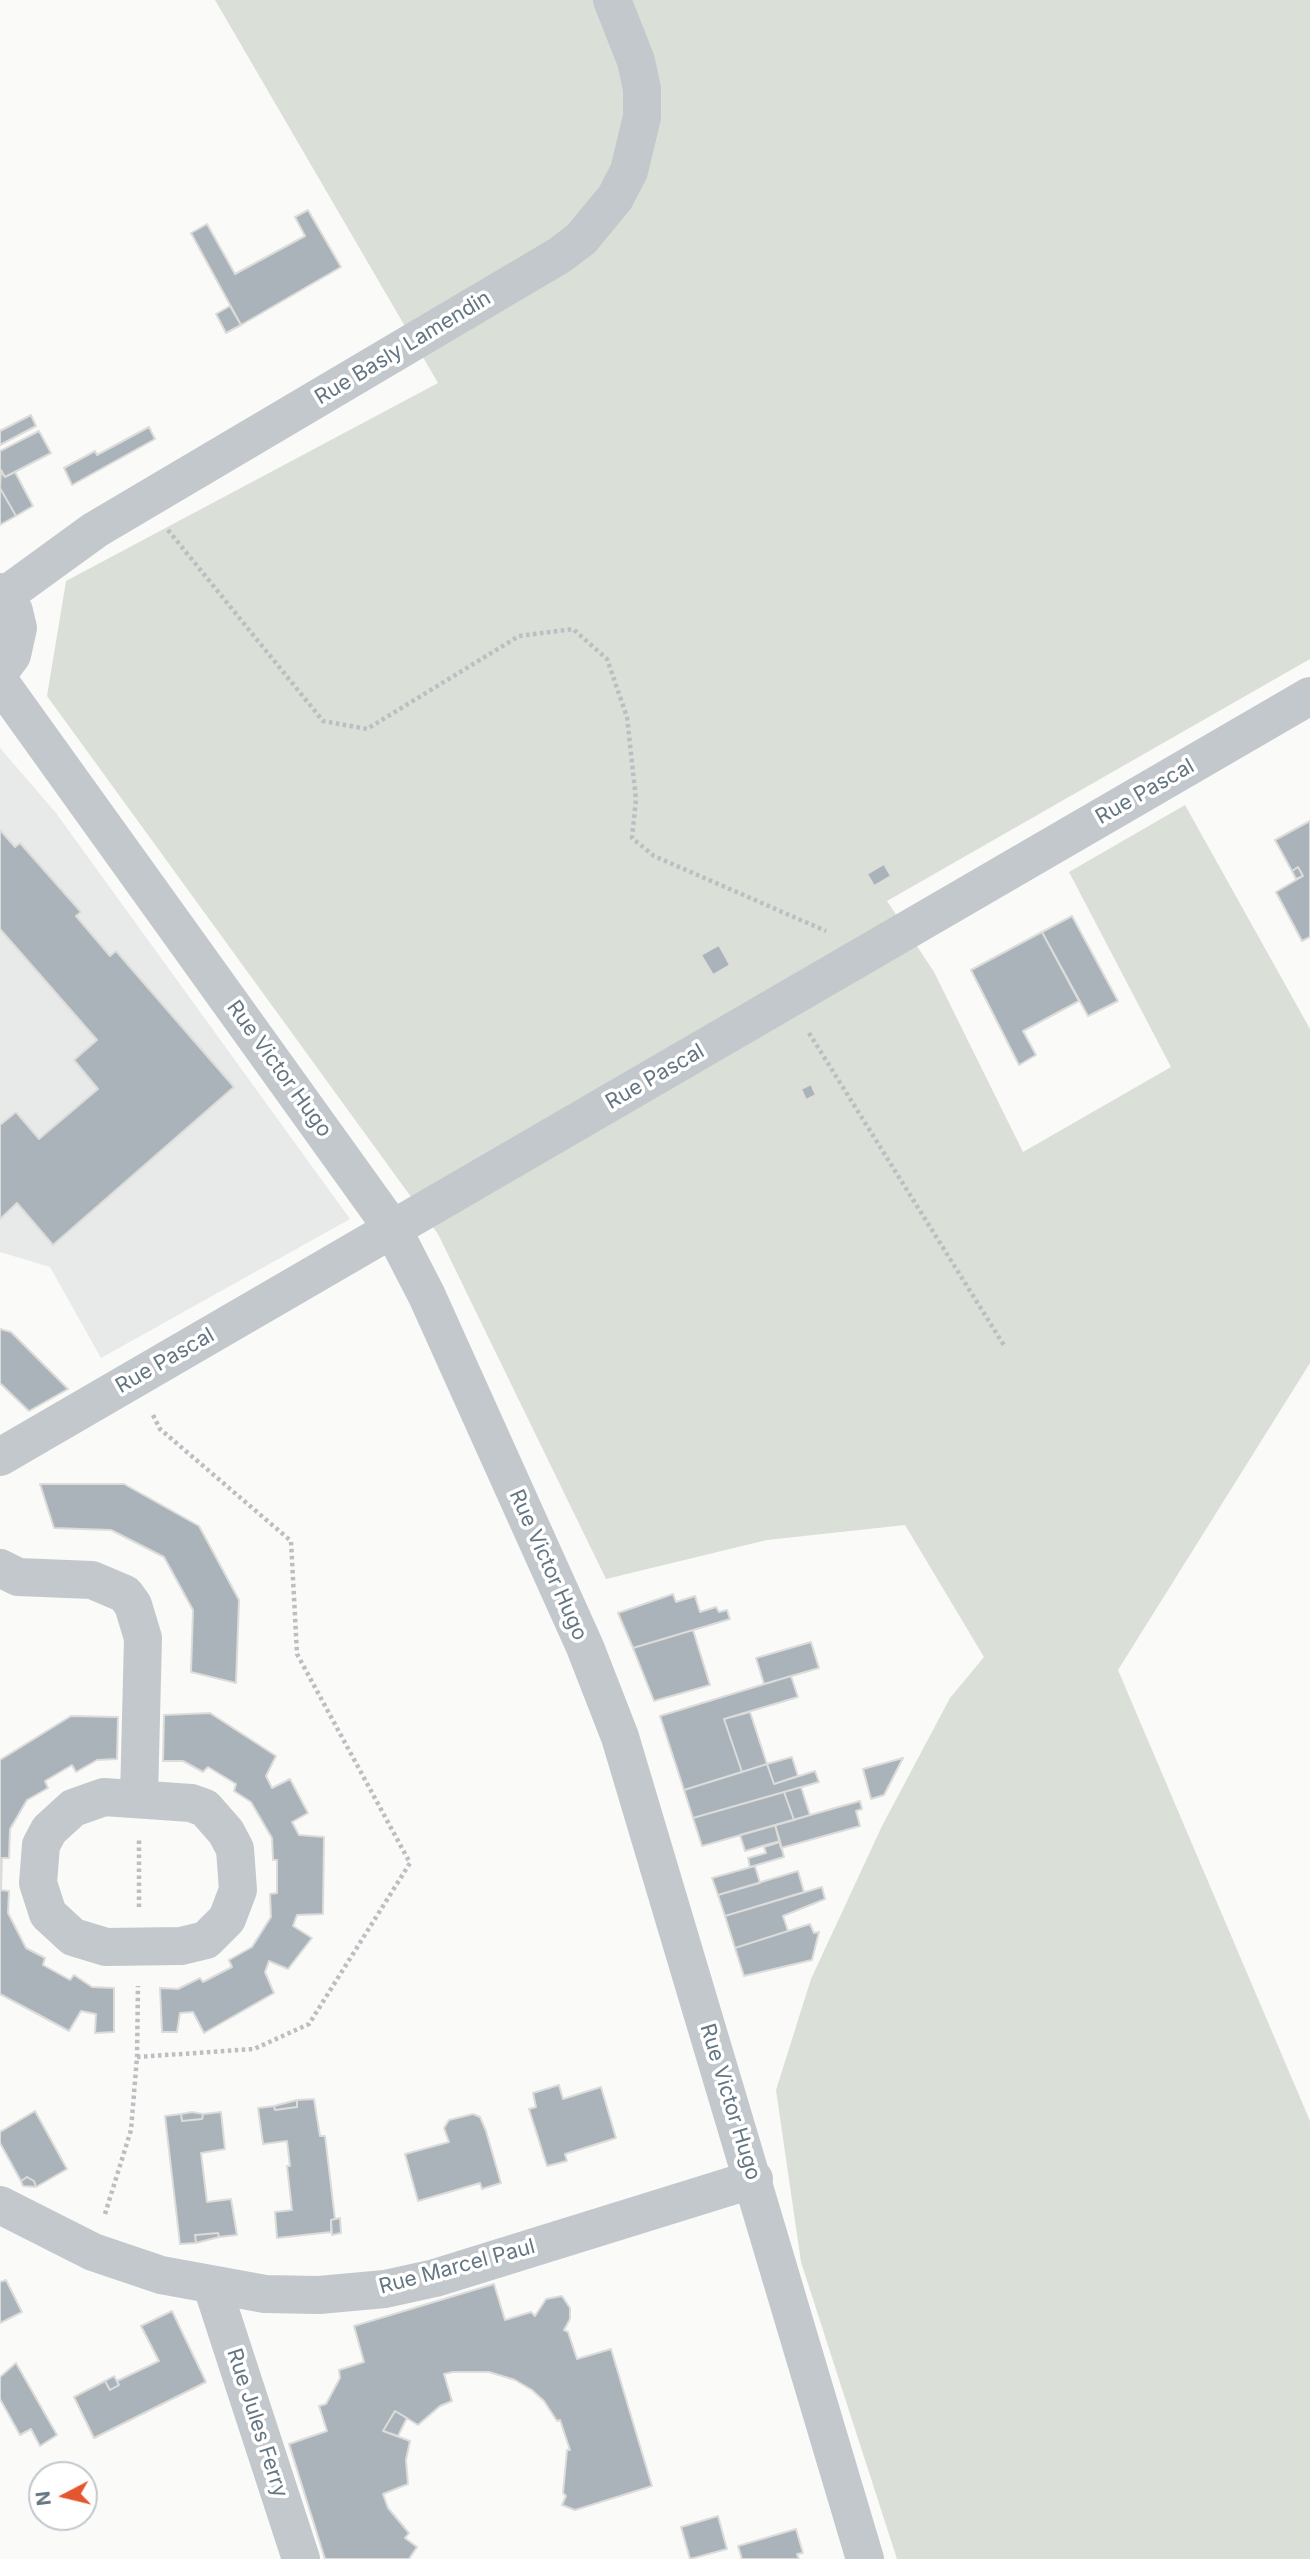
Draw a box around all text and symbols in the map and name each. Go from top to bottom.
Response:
street label: Rue Basly Lamendin [311,286,495,410]
street label: Rue Pascal [1091,754,1199,830]
street label: Rue Victor Hugo [221,996,337,1142]
street label: Rue Pascal [601,1039,709,1115]
street label: Rue Pascal [111,1323,219,1399]
street label: Rue Victor Hugo [503,1486,593,1644]
street label: Rue Victor Hugo [694,2021,766,2183]
street label: Rue Marcel Paul [376,2234,538,2300]
street label: Rue Jules Ferry [221,2345,293,2501]
north arrow [28,2461,98,2531]
text: N [31,2490,56,2507]

